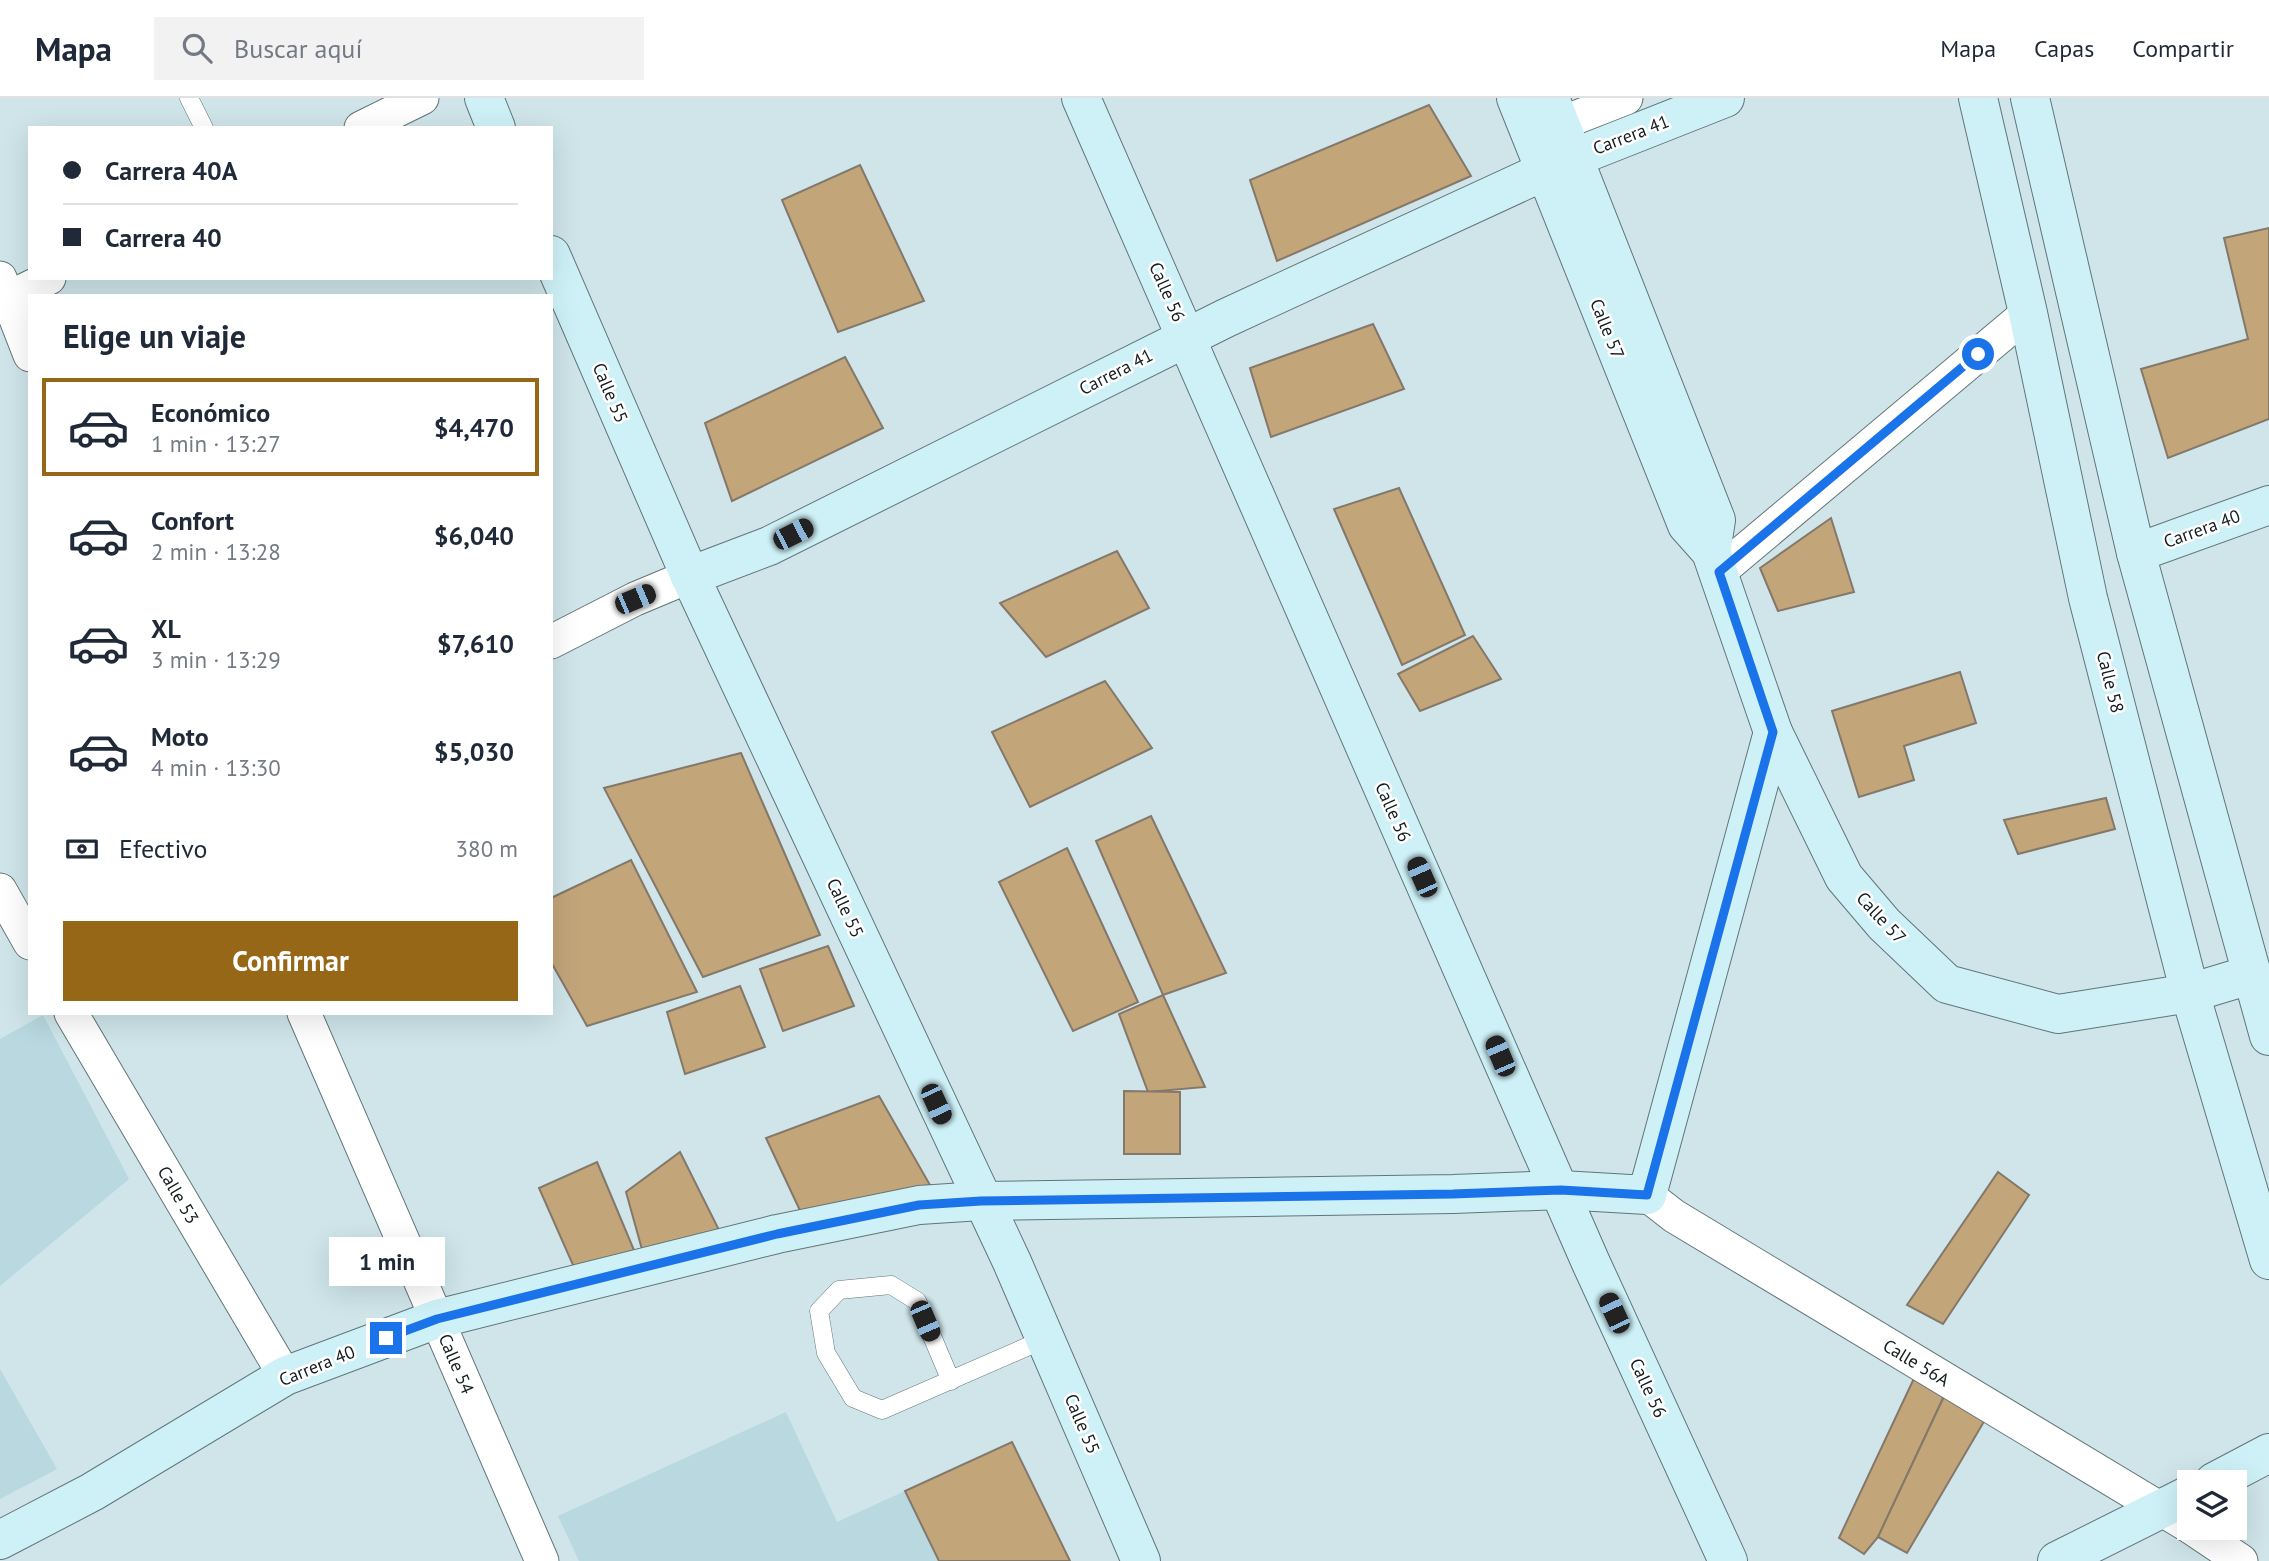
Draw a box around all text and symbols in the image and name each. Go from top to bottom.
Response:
search box [154,17,644,80]
text: Mapa [35,27,112,70]
icon: search [178,29,216,67]
text: Buscar aquí [234,32,362,65]
text: Mapa [1940,33,1996,64]
text: Capas [2034,33,2094,64]
text: Compartir [2132,33,2234,64]
street label: Carrera 41 [1589,110,1672,160]
text: Carrera 40A [105,154,237,187]
text: Carrera 40 [105,221,222,254]
street label: Calle 56 [1144,258,1191,325]
street label: Calle 57 [1585,295,1630,362]
text: Elige un viaje [63,315,246,357]
route start [1962,338,1994,370]
street label: Carrera 41 [1075,343,1157,400]
street label: Calle 55 [588,359,633,426]
icon: car [67,396,130,459]
text: Económico [151,396,270,429]
text: $4,470 [434,411,514,444]
text: 1 min · 13:27 [151,429,281,458]
icon: car [67,504,130,567]
text: Confort [151,504,234,537]
street label: Carrera 40 [2160,504,2243,553]
car [770,515,817,553]
text: $6,040 [434,519,514,552]
text: 2 min · 13:28 [151,537,281,566]
car [612,581,659,617]
icon: car [67,612,130,675]
text: XL [151,612,181,645]
text: $7,610 [437,627,514,660]
text: 3 min · 13:29 [151,645,281,674]
street label: Calle 58 [2092,649,2129,715]
icon: car [67,720,130,783]
text: Moto [151,720,209,753]
text: $5,030 [434,735,514,768]
text: 4 min · 13:30 [151,753,281,782]
street label: Calle 56 [1370,778,1417,845]
icon: cash [63,830,101,868]
text: Efectivo [119,832,208,865]
text: 380 m [456,834,518,863]
car [1404,854,1441,900]
street label: Calle 55 [822,874,869,941]
street label: Calle 57 [1851,887,1911,949]
button: Confirmar [63,921,518,1001]
car [1483,1033,1518,1079]
car [918,1081,955,1127]
street label: Calle 53 [153,1162,204,1228]
callout: 1 min [328,1236,444,1286]
text: 1 min [359,1247,415,1276]
car [1596,1290,1633,1336]
car [908,1298,943,1344]
route end [370,1322,402,1354]
street label: Calle 54 [434,1330,479,1397]
street label: Calle 56A [1879,1334,1954,1392]
street label: Carrera 40 [276,1340,358,1391]
street label: Calle 56 [1625,1354,1672,1421]
street label: Calle 55 [1060,1390,1105,1457]
map controls [2177,1470,2247,1540]
button: layers [2177,1470,2247,1540]

